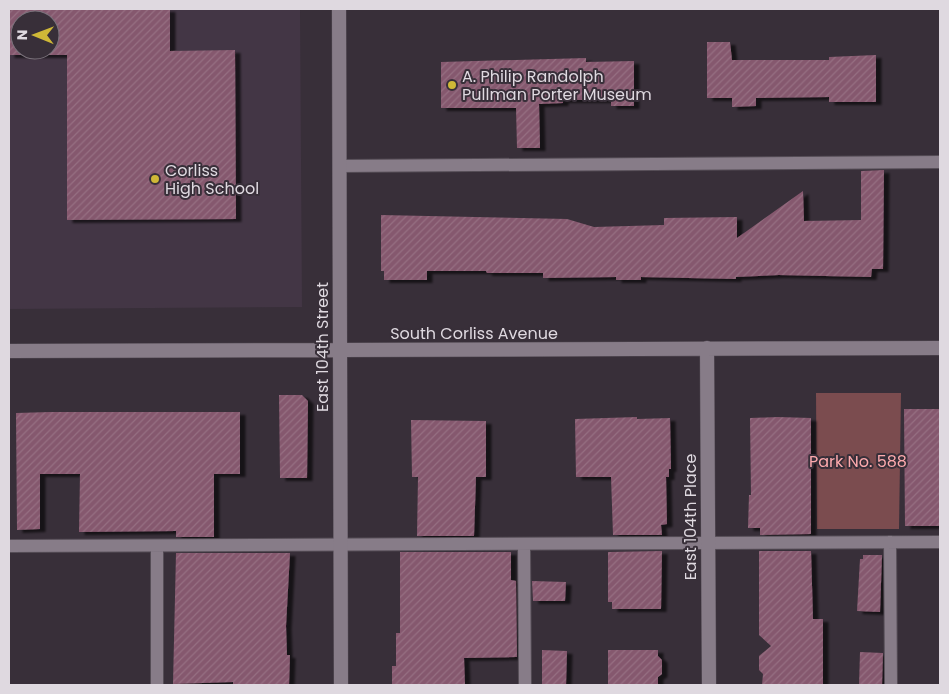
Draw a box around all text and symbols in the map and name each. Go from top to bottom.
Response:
north arrow [10,10,60,60]
text: N [12,29,32,40]
place label: A. Philip Randolph Pullman Porter Museum [462,65,652,106]
marker: A. Philip Randolph Pullman Porter Museum [446,79,458,91]
place label: Corliss High School [165,159,259,200]
marker: Corliss High School [149,173,161,185]
street label: East 104th Street [311,282,334,412]
street label: South Corliss Avenue [390,322,558,345]
park label: Park No. 588 [809,450,907,473]
street label: East 104th Place [679,454,702,580]

